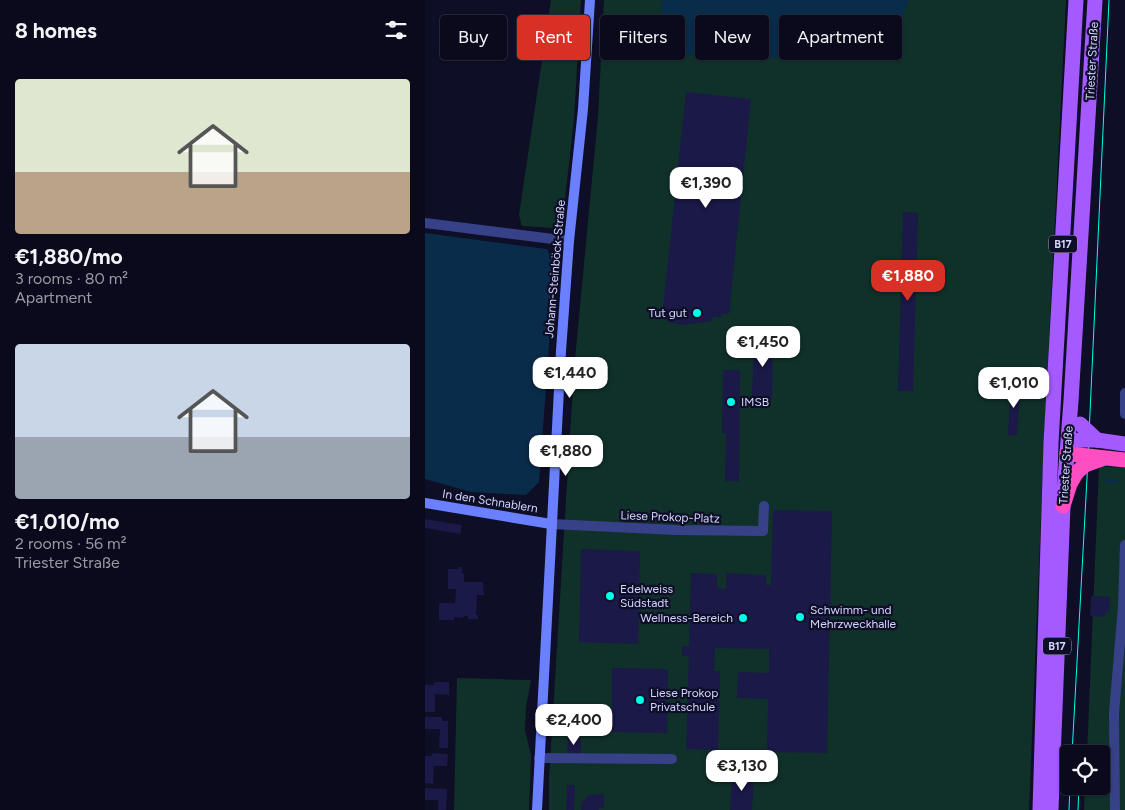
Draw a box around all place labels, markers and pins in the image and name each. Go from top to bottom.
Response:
pin: €1,390 [665,166,747,209]
pin: €1,880 [867,260,949,302]
place label: Tut gut [648,306,687,320]
marker: Tut gut [691,307,703,319]
pin: €1,450 [722,326,804,368]
pin: €1,440 [529,356,611,399]
pin: €1,010 [973,366,1055,409]
place label: IMSB [741,395,769,409]
marker: IMSB [725,396,737,408]
pin: €1,880 [525,434,607,477]
place label: Edelweiss Südstadt [620,582,674,610]
marker: Edelweiss Südstadt [604,590,616,602]
place label: Schwimm- und Mehrzweckhalle [810,603,897,631]
place label: Wellness-Bereich [640,611,733,625]
marker: Schwimm- und Mehrzweckhalle [794,611,806,623]
marker: Wellness-Bereich [737,612,749,624]
place label: Liese Prokop Privatschule [650,686,718,714]
marker: Liese Prokop Privatschule [634,694,646,706]
pin: €2,400 [533,704,615,746]
pin: €3,130 [701,750,783,792]

